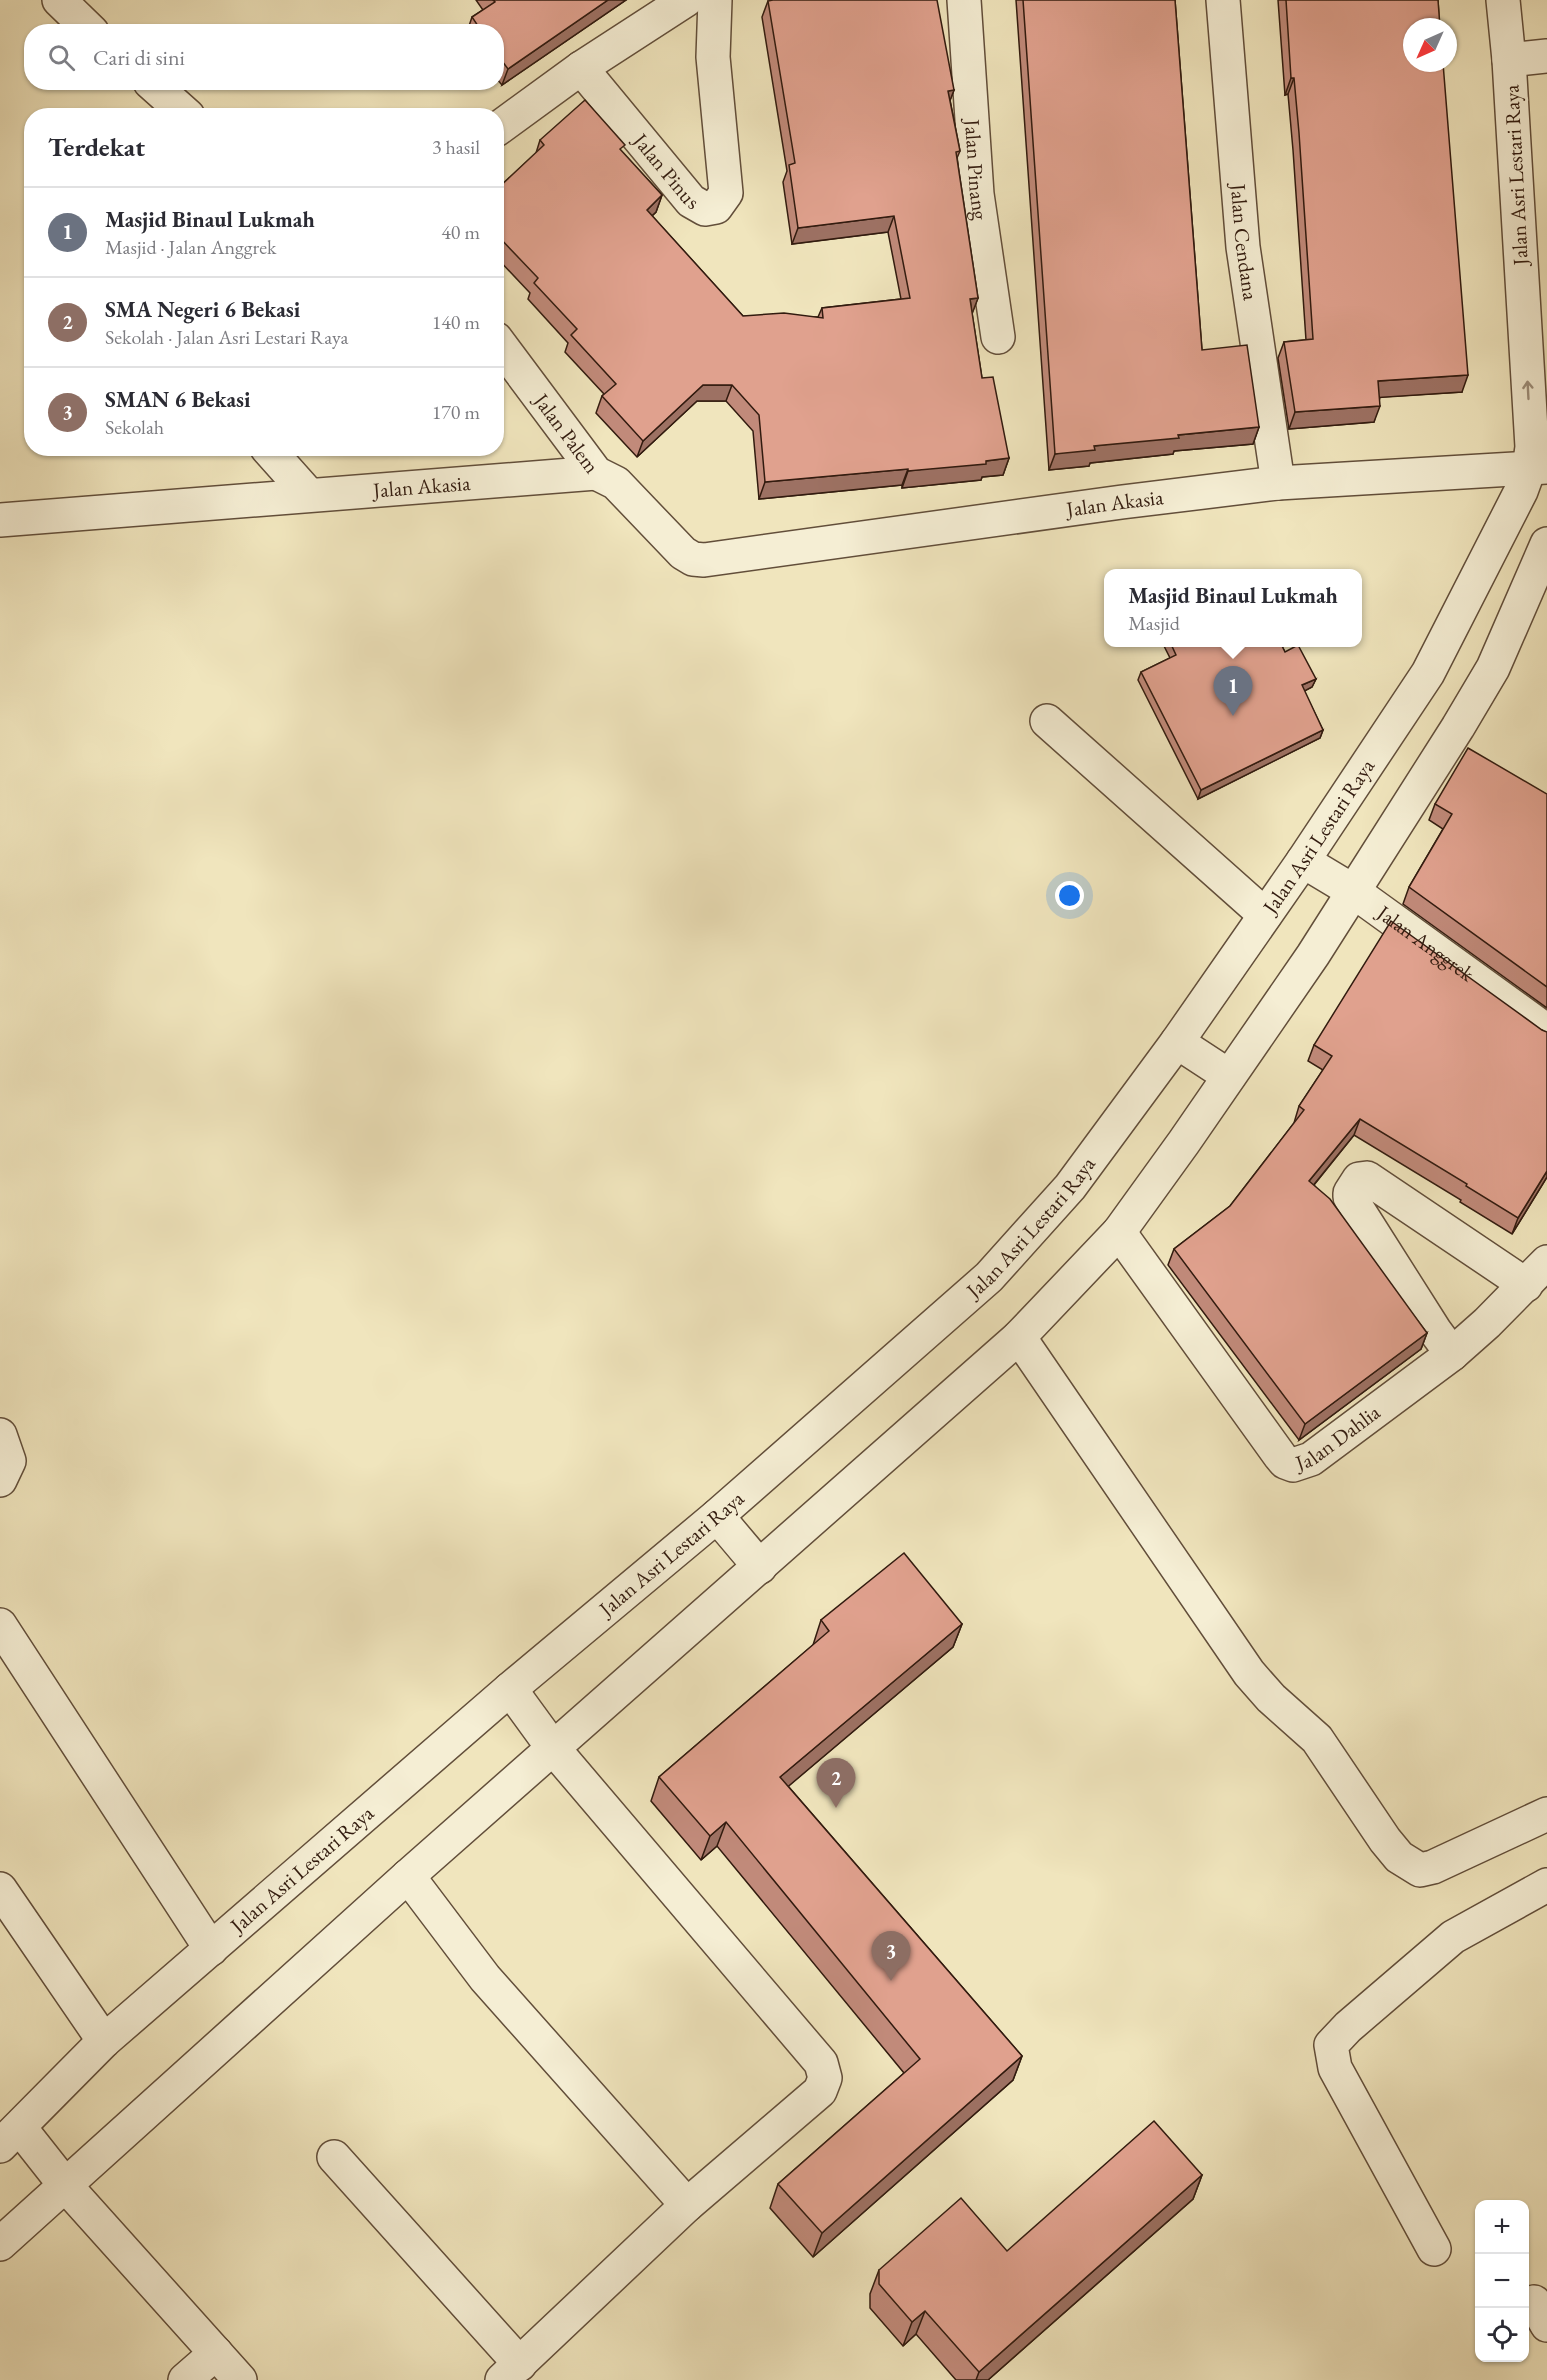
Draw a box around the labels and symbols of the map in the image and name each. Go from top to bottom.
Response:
north arrow [1403,18,1457,72]
street label: Jalan Asri Lestari Raya [1497,83,1534,268]
street label: Jalan Pinang [959,116,995,222]
street label: Jalan Pinus [626,126,704,216]
street label: Jalan Cendana [1225,181,1265,303]
one-way arrow [1523,380,1534,400]
street label: Jalan Palem [527,386,606,479]
street label: Jalan Akasia [370,469,472,504]
street label: Jalan Akasia [1063,483,1165,523]
pin: 1 [1214,666,1252,716]
street label: Jalan Asri Lestari Raya [1255,753,1380,920]
your location [1055,881,1084,910]
street label: Jalan Anggrek [1371,898,1481,988]
street label: Jalan Asri Lestari Raya [959,1150,1101,1305]
street label: Jalan Dahlia [1290,1398,1386,1477]
street label: Jalan Asri Lestari Raya [592,1484,750,1623]
pin: 2 [816,1758,856,1808]
street label: Jalan Asri Lestari Raya [223,1799,379,1940]
pin: 3 [872,1932,910,1981]

